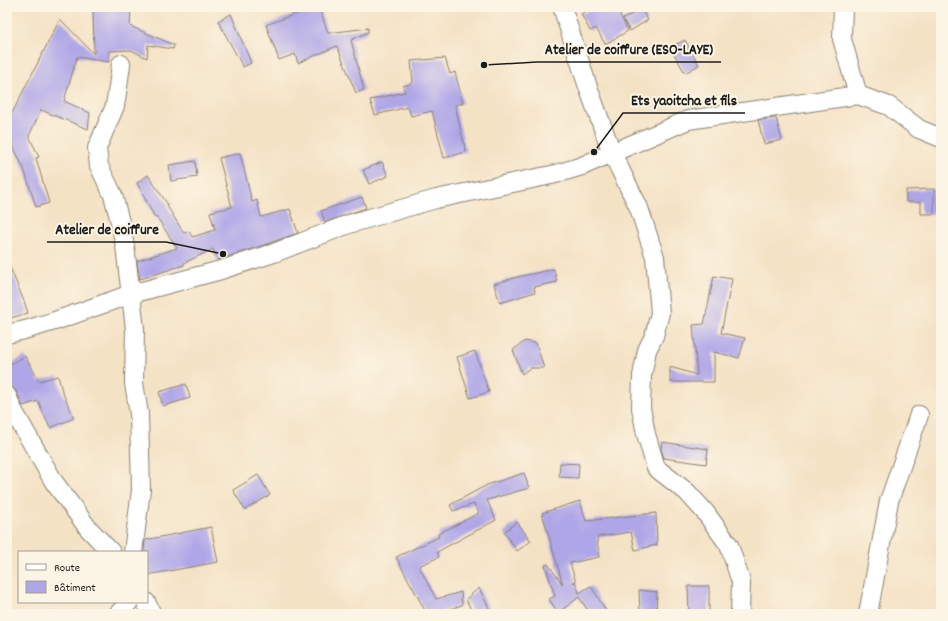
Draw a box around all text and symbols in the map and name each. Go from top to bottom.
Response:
callout: Atelier de coiffure (ESO-LAYE) [537,35,721,62]
text: Atelier de coiffure (ESO-LAYE) [545,40,713,62]
callout: Ets yaoitcha et fils [623,86,745,113]
text: Ets yaoitcha et fils [631,91,737,113]
callout: Atelier de coiffure [47,215,166,242]
text: Atelier de coiffure [55,220,159,242]
legend [18,551,148,603]
text: Route [54,560,80,577]
text: Bâtiment [54,580,96,597]

